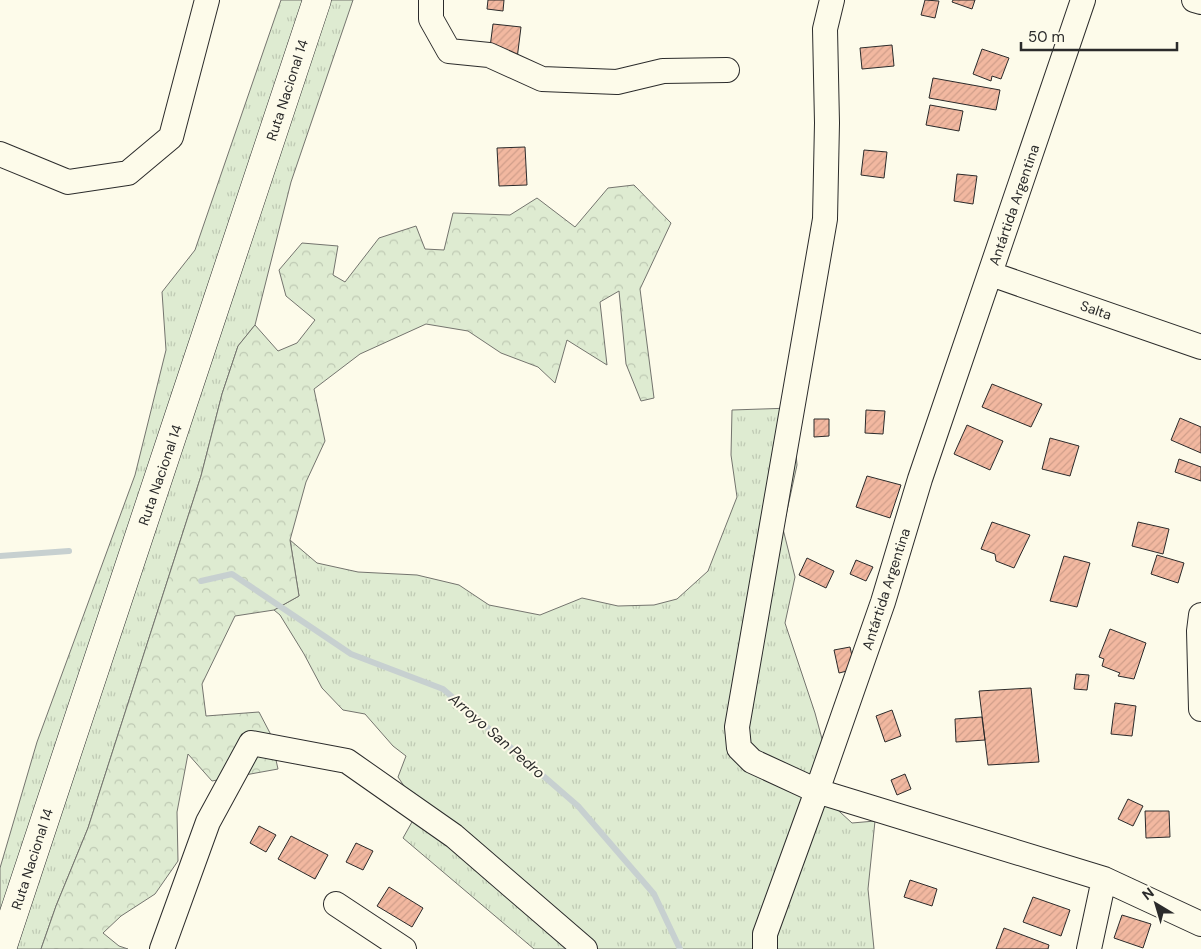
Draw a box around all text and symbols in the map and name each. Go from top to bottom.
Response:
scale bar [1021,20,1177,52]
text: 50 m [1028,27,1065,47]
street label: Ruta Nacional 14 [262,37,312,143]
street label: Antártida Argentina [985,142,1043,268]
street label: Salta [1078,296,1114,324]
street label: Ruta Nacional 14 [134,422,186,528]
street label: Antártida Argentina [858,526,914,652]
water label: Arroyo San Pedro [444,688,549,783]
street label: Ruta Nacional 14 [7,806,57,912]
north arrow [1131,879,1181,929]
text: N [1138,884,1158,904]

